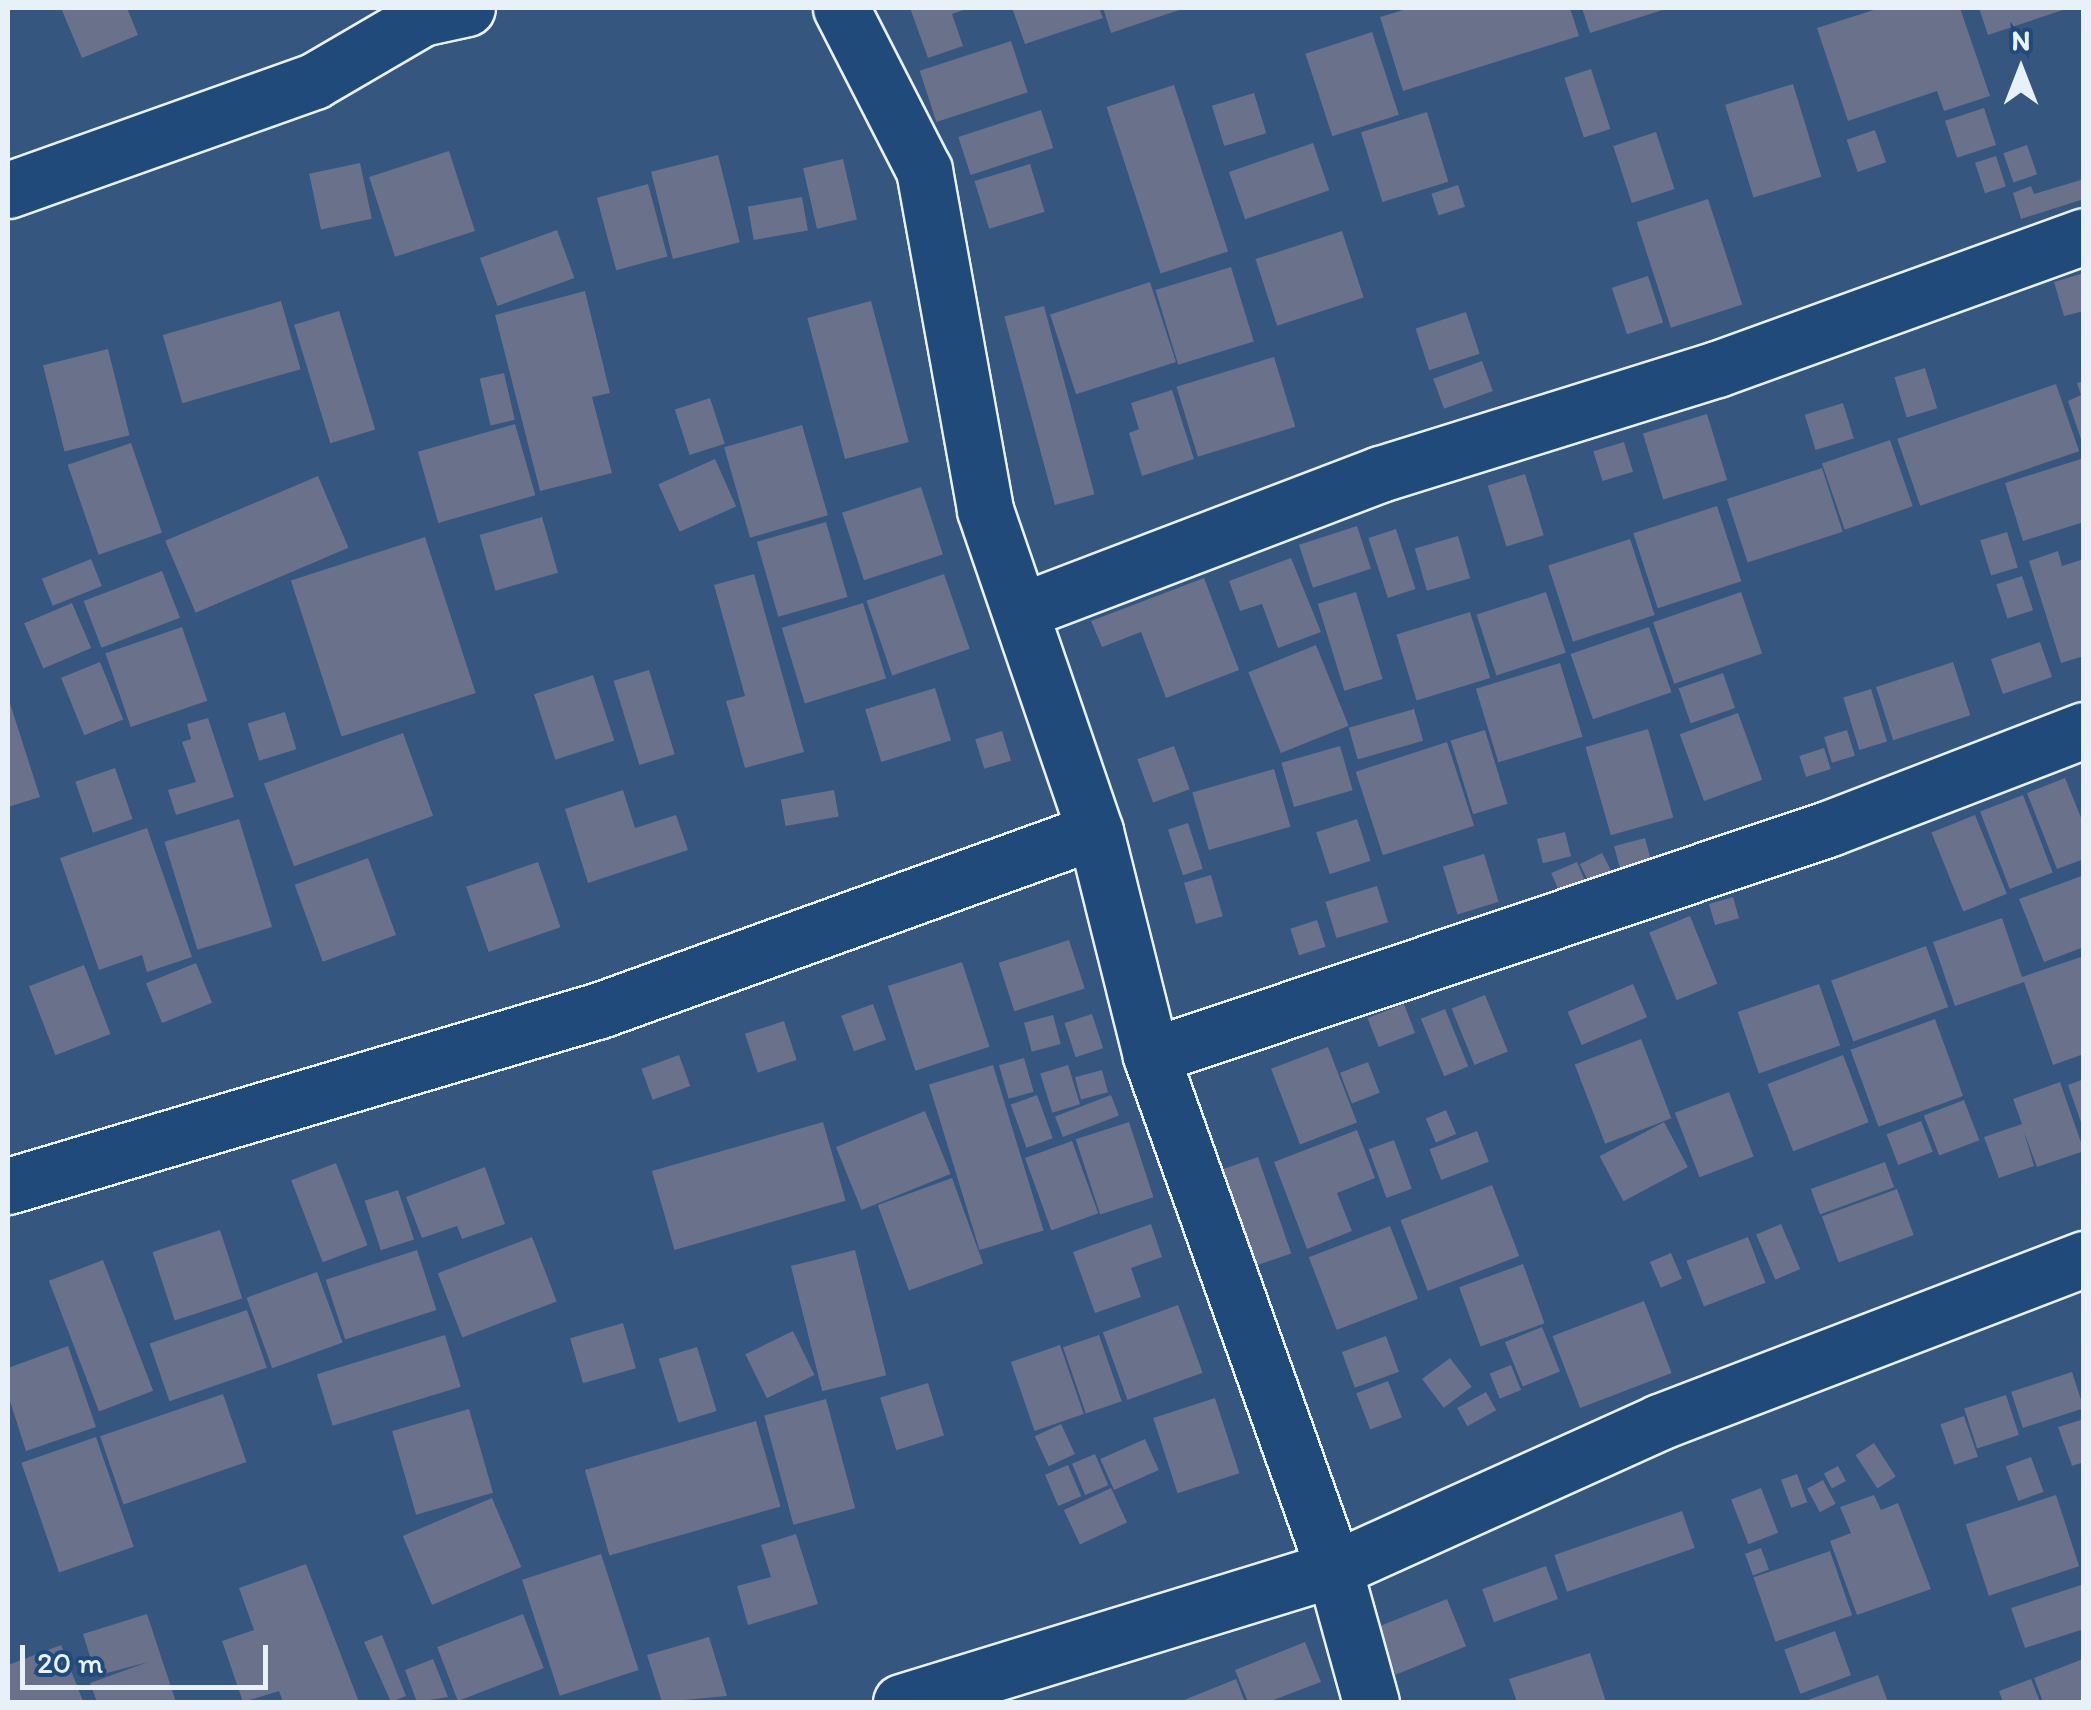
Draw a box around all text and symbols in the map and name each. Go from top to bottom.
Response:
north arrow [1971,20,2071,120]
text: N [2012,23,2030,57]
scale bar [25,1625,272,1687]
text: 20 m [37,1644,103,1681]

